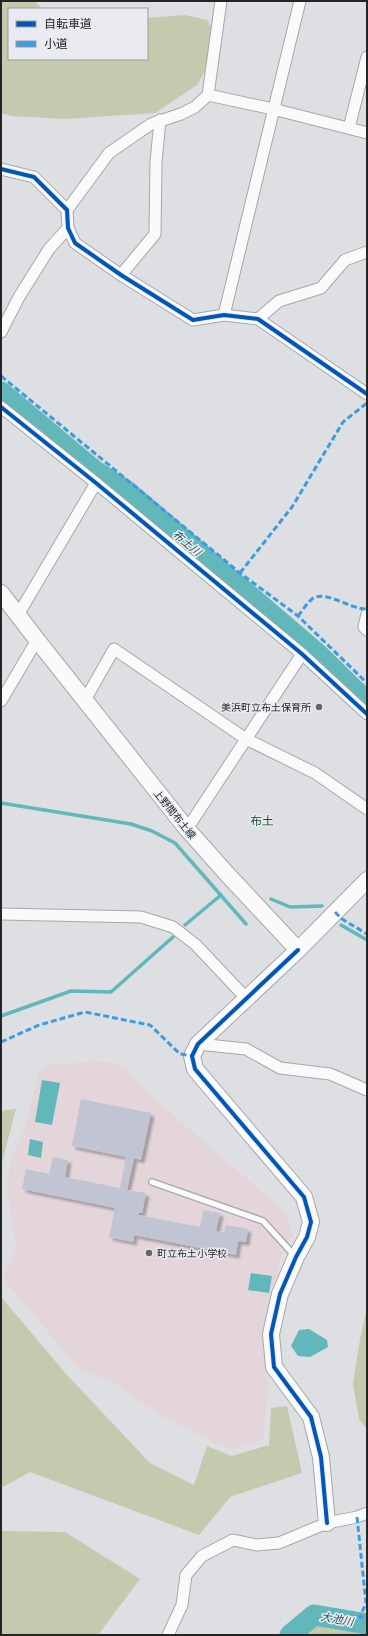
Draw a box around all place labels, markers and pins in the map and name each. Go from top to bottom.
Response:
place label: 美浜町立布土保育所 [221,702,311,713]
marker: 美浜町立布土保育所 [314,702,324,712]
marker: 町立布土小学校 [144,1248,154,1258]
place label: 町立布土小学校 [157,1248,227,1259]

